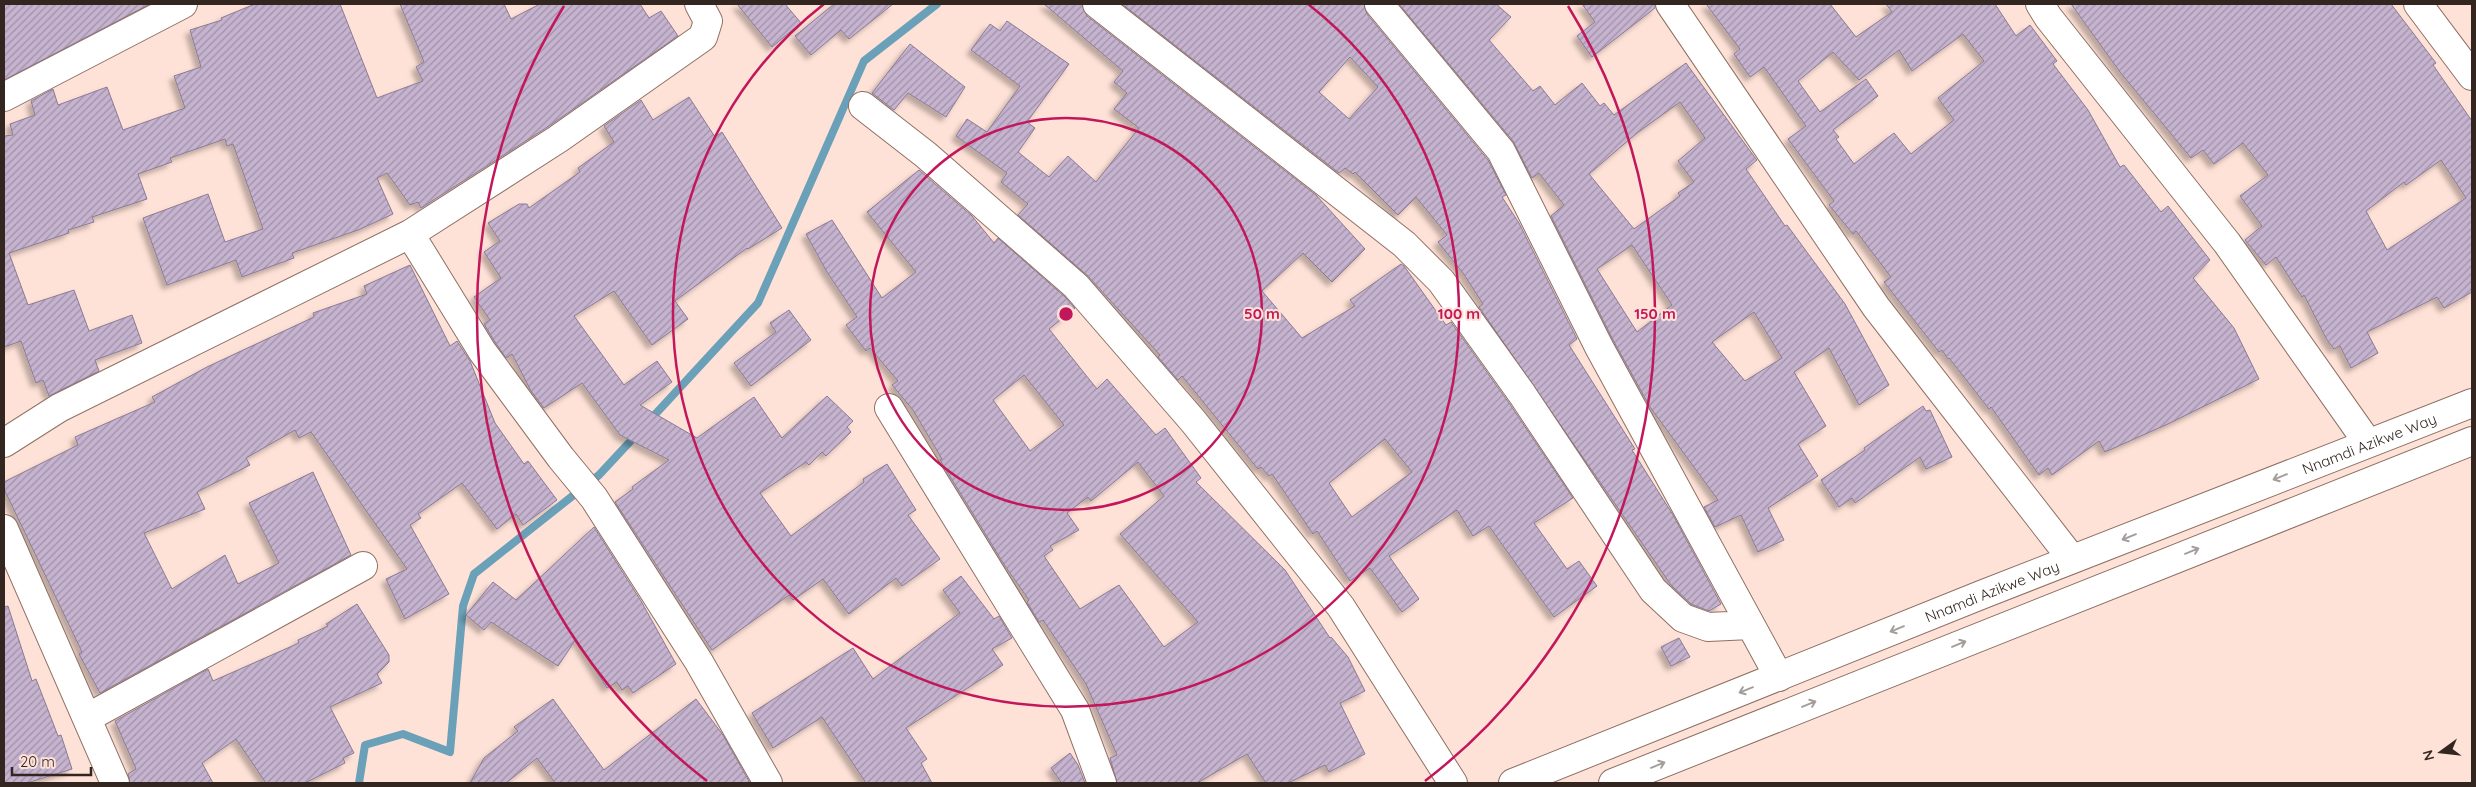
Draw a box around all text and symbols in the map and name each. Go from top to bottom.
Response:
text: 50 m [1244,304,1280,323]
text: 100 m [1438,304,1480,323]
text: 150 m [1634,304,1676,323]
centre of rings [1057,305,1075,323]
street label: Nnamdi Azikwe Way [2299,408,2439,478]
one-way arrow [2273,473,2288,483]
one-way arrow [2122,533,2137,542]
one-way arrow [2183,546,2199,555]
street label: Nnamdi Azikwe Way [1922,556,2062,626]
one-way arrow [1890,625,1905,635]
one-way arrow [1951,639,1967,648]
one-way arrow [1739,686,1754,696]
one-way arrow [1801,699,1816,709]
north arrow [2416,727,2466,777]
scale bar [12,744,91,776]
text: N [2418,748,2438,763]
text: 20 m [20,752,55,771]
one-way arrow [1650,760,1665,769]

